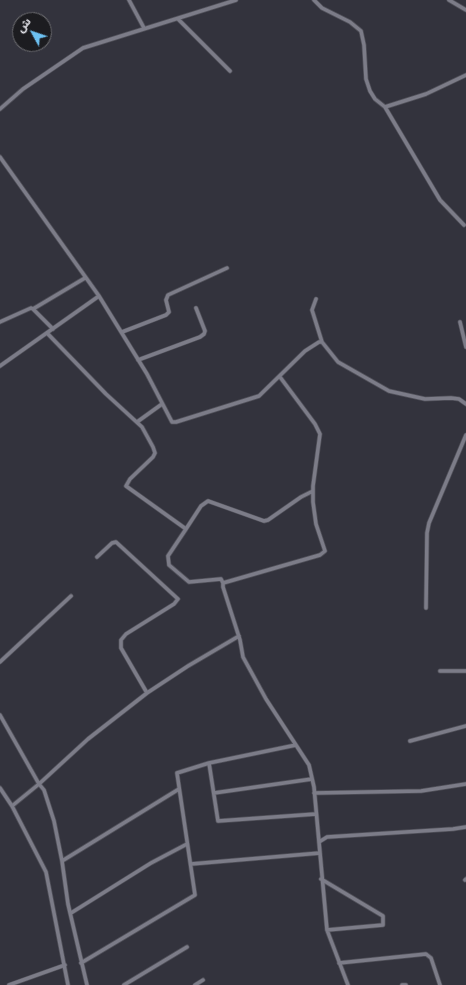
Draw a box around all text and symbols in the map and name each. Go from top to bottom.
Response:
north arrow [12,12,52,52]
text: ش [13,14,34,35]

